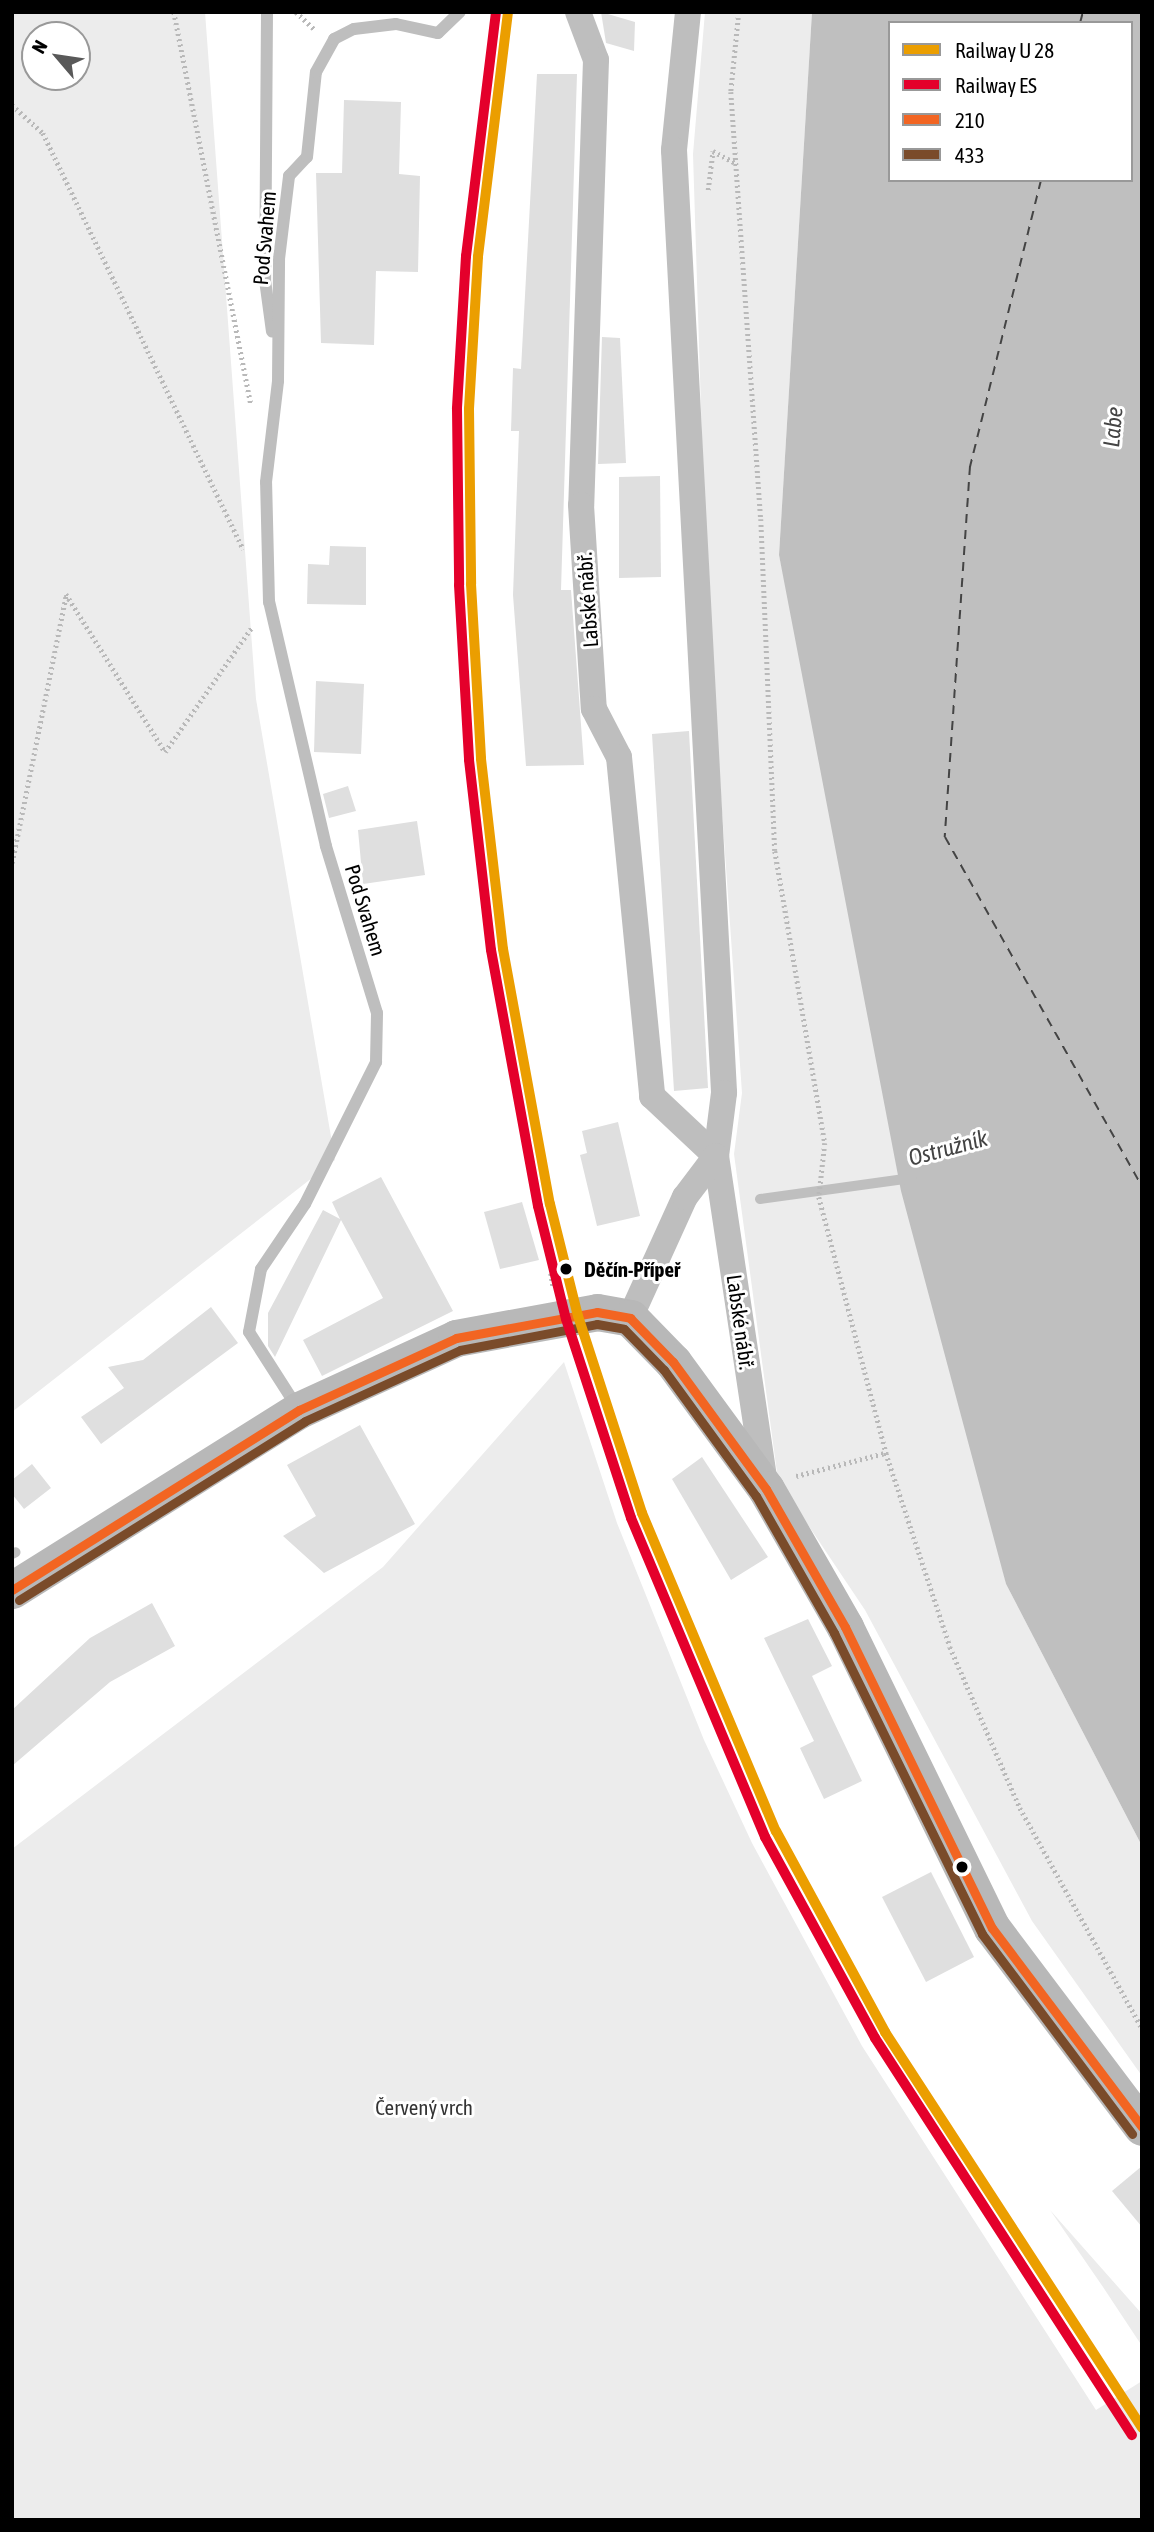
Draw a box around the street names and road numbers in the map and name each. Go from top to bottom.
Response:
street label: Pod Svahem [247,190,281,286]
street label: Labské nábř. [571,551,603,649]
street label: Pod Svahem [340,861,392,959]
street label: Labské nábř. [722,1273,760,1371]

